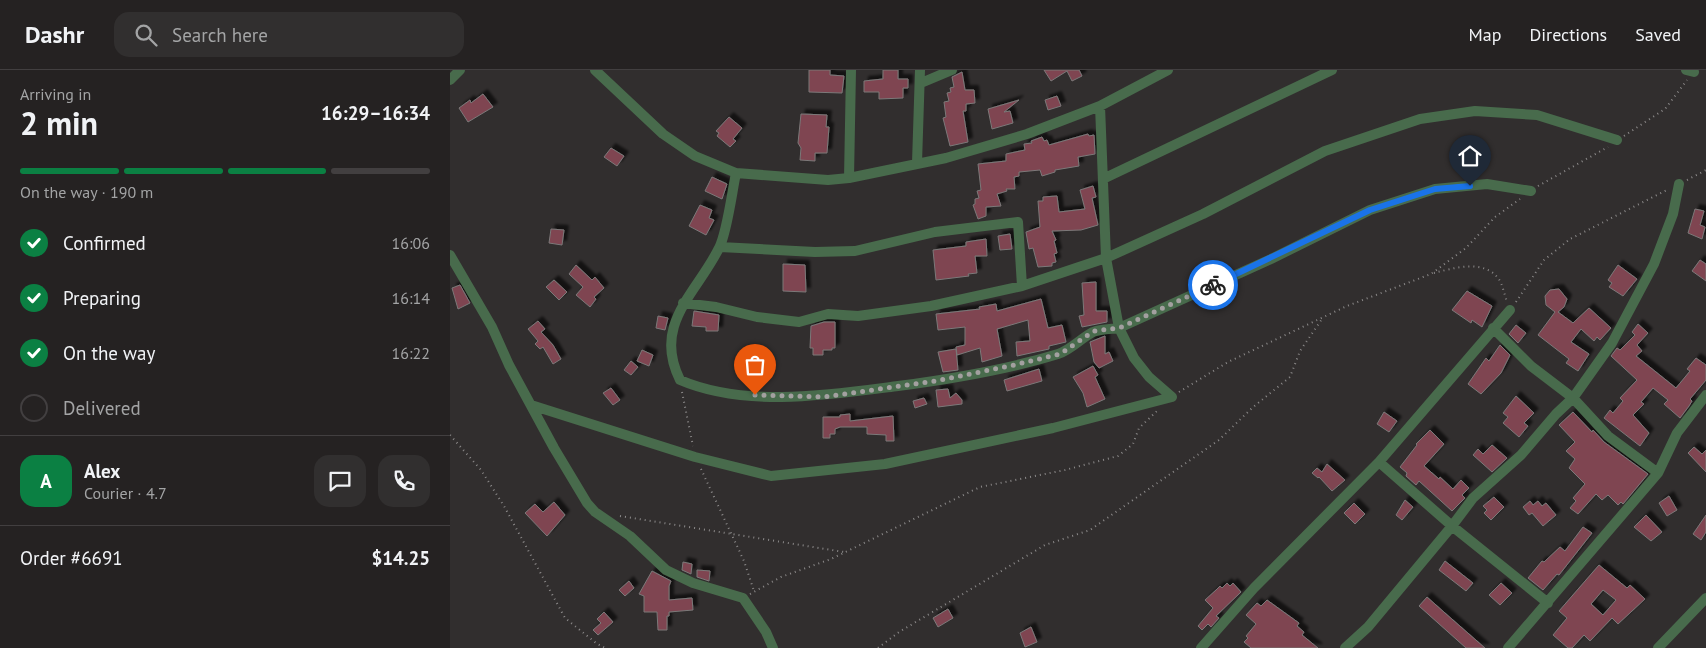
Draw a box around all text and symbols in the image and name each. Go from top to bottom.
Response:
search box [114,12,464,57]
text: Dashr [25,19,84,50]
icon: search [132,21,160,49]
text: Search here [172,23,268,47]
text: Map [1469,23,1501,46]
text: Directions [1529,23,1607,46]
text: Saved [1635,23,1681,46]
text: Arriving in [20,84,91,104]
text: 16:29–16:34 [321,101,430,125]
text: 2 min [20,102,98,144]
pin [1449,135,1491,186]
icon: home [1456,142,1484,170]
text: On the way · 190 m [20,182,153,202]
icon: check [20,229,48,257]
text: Confirmed [63,231,146,255]
text: 16:06 [392,233,430,253]
courier [1188,260,1238,310]
icon: bike [1199,271,1227,299]
icon: check [20,284,48,312]
text: Preparing [63,286,141,310]
text: 16:14 [392,288,430,308]
icon: check [20,339,48,367]
text: On the way [63,341,155,365]
text: 16:22 [392,343,430,363]
pin [734,344,776,395]
icon: bag [741,351,769,379]
text: Delivered [63,396,141,420]
button: chat [314,455,366,507]
button: phone [378,455,430,507]
text: Alex [84,459,120,483]
text: A [40,469,52,493]
text: Courier · 4.7 [84,483,167,503]
text: Order #6691 [20,546,123,570]
text: $14.25 [371,546,430,570]

